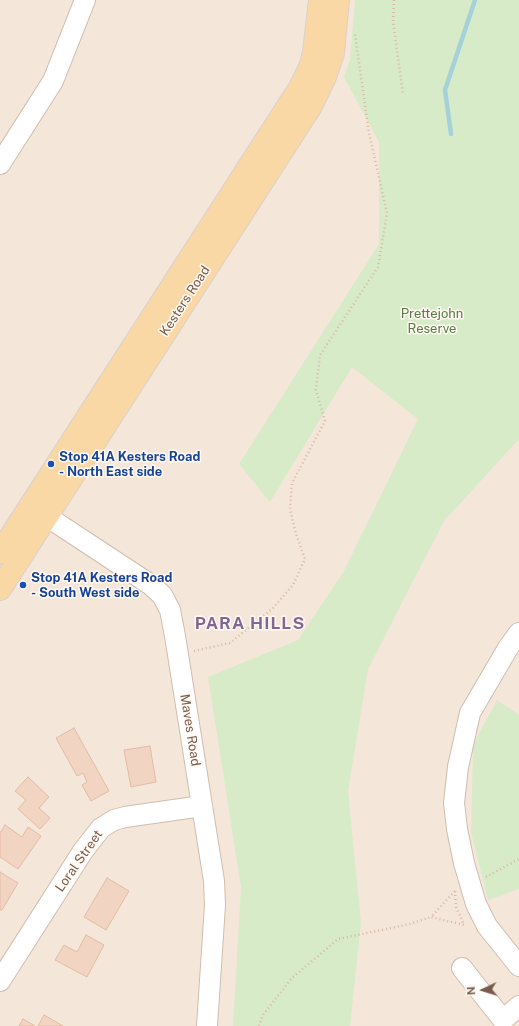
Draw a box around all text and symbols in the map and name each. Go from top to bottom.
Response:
street label: Kesters Road [157,263,213,339]
park label: Prettejohn Reserve [401,306,463,337]
place label: Stop 41A Kesters Road - North East side [59,449,200,480]
marker: Stop 41A Kesters Road - North East side [46,459,56,469]
place label: Stop 41A Kesters Road - South West side [31,570,172,601]
marker: Stop 41A Kesters Road - South West side [18,580,28,590]
district label: PARA HILLS [195,614,305,634]
street label: Maves Road [177,693,203,767]
street label: Loral Street [52,827,106,895]
north arrow [463,970,503,1010]
text: N [465,986,477,996]

